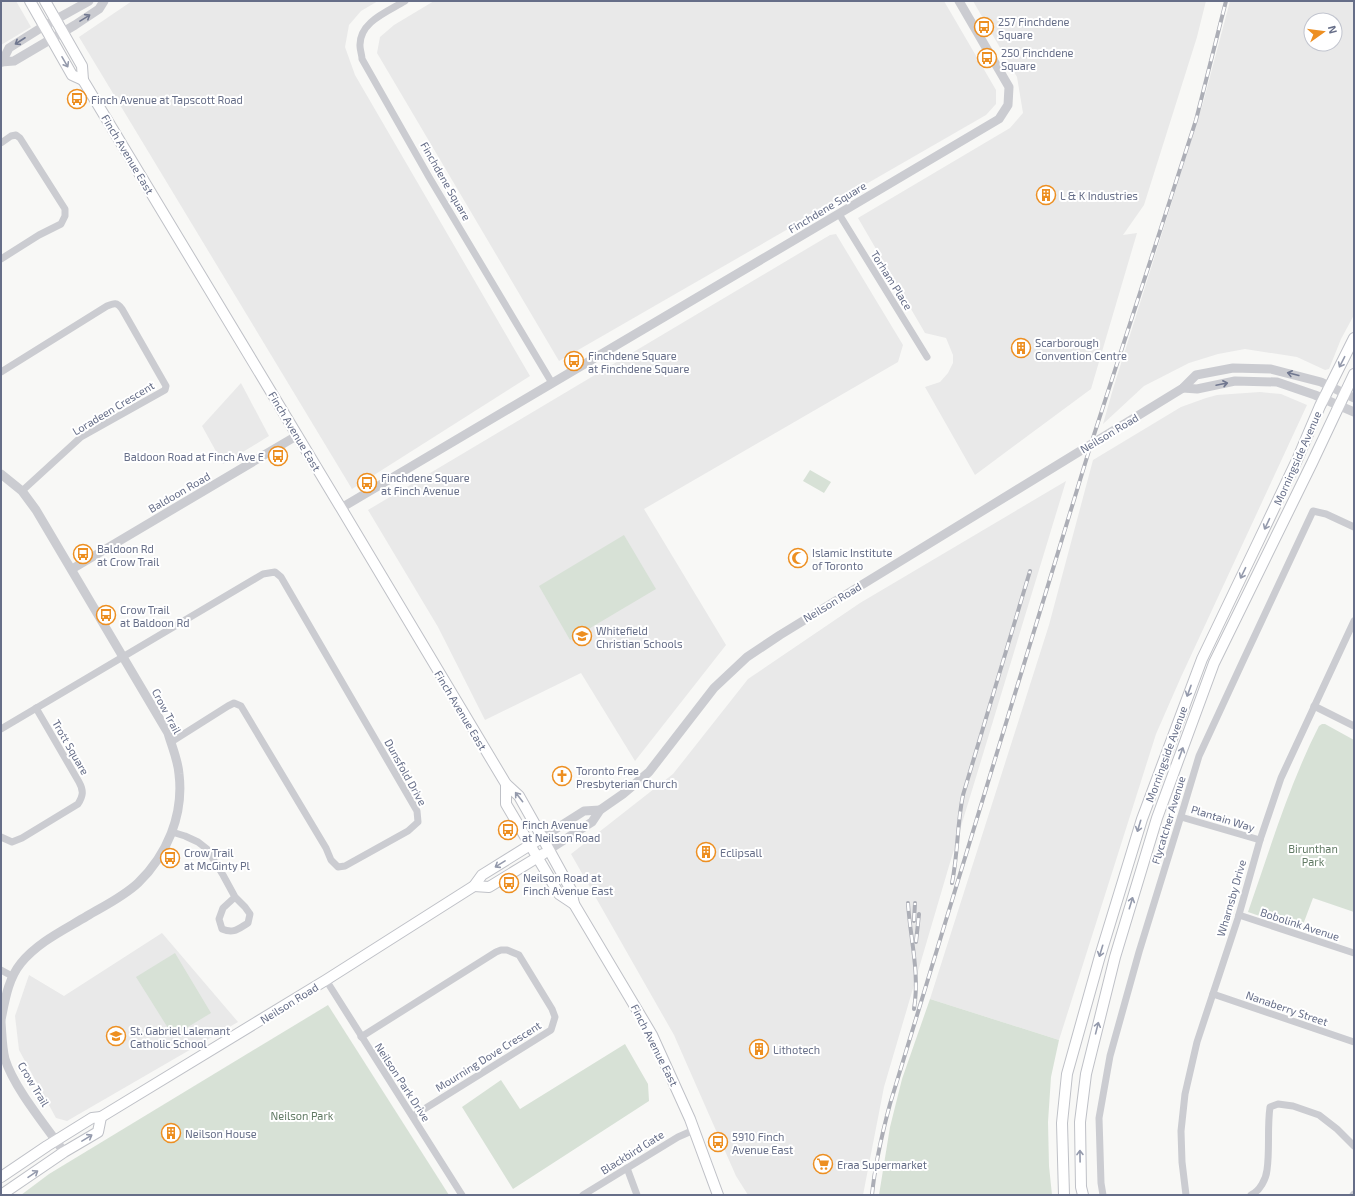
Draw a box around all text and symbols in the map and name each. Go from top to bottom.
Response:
north arrow [1303,12,1343,52]
one-way arrow [79,14,90,22]
place label: 257 Finchdene Square [998,15,1070,41]
bus stop icon: 257 Finchdene Square [973,16,995,38]
text: N [1326,24,1340,35]
one-way arrow [15,37,26,45]
place label: 250 Finchdene Square [1001,46,1074,72]
bus stop icon: 250 Finchdene Square [976,47,998,69]
one-way arrow [61,56,69,68]
bus stop icon: Finch Avenue at Tapscott Road [66,88,88,110]
place label: Finch Avenue at Tapscott Road [91,93,243,106]
street label: Finch Avenue East [99,112,157,196]
street label: Finchdene Square [418,139,474,223]
street label: Finchdene Square [786,179,868,235]
building icon: L & K Industries [1035,184,1057,206]
place label: L & K Industries [1060,189,1138,202]
street label: Torham Place [869,248,915,312]
place label: Scarborough Convention Centre [1035,336,1127,362]
building icon: Scarborough Convention Centre [1010,337,1032,359]
place label: Finchdene Square at Finchdene Square [588,349,689,375]
bus stop icon: Finchdene Square at Finchdene Square [563,350,585,372]
one-way arrow [1338,356,1345,368]
one-way arrow [1287,369,1300,377]
street label: Loradeen Crescent [70,378,156,438]
one-way arrow [1215,380,1228,388]
street label: Finch Avenue East [266,389,324,473]
street label: Morningside Avenue [1270,409,1324,507]
street label: Neilson Road [1078,411,1140,455]
bus stop icon: Baldoon Road at Finch Ave E [267,445,289,467]
place label: Baldoon Road at Finch Ave E [124,450,264,463]
street label: Baldoon Road [146,469,212,515]
place label: Finchdene Square at Finch Avenue [381,471,470,497]
bus stop icon: Finchdene Square at Finch Avenue [356,472,378,494]
one-way arrow [1263,517,1270,529]
place label: Baldoon Rd at Crow Trail [97,542,160,568]
bus stop icon: Baldoon Rd at Crow Trail [72,543,94,565]
place label: Islamic Institute of Toronto [812,546,892,572]
mosque icon: Islamic Institute of Toronto [787,547,809,569]
one-way arrow [1239,567,1246,579]
street label: Neilson Road [801,580,863,624]
place label: Crow Trail at Baldoon Rd [120,603,190,629]
bus stop icon: Crow Trail at Baldoon Rd [95,604,117,626]
place label: Whitefield Christian Schools [596,624,683,650]
school or university icon: Whitefield Christian Schools [571,625,593,647]
street label: Finch Avenue East [432,668,490,752]
one-way arrow [1185,685,1193,697]
street label: Crow Trail [150,686,185,737]
street label: Morningside Avenue [1143,704,1190,804]
street label: Trott Square [50,717,92,777]
street label: Dunsfold Drive [382,736,430,808]
one-way arrow [1178,747,1186,759]
place label: Toronto Free Presbyterian Church [576,764,677,790]
church icon: Toronto Free Presbyterian Church [551,765,573,787]
street label: Flycatcher Avenue [1148,774,1188,866]
one-way arrow [515,792,523,803]
street label: Plantain Way [1190,802,1257,834]
place label: Finch Avenue at Neilson Road [522,818,600,844]
bus stop icon: Finch Avenue at Neilson Road [497,819,519,841]
one-way arrow [1135,820,1143,832]
building icon: Eclipsall [695,841,717,863]
park label: Birunthan Park [1288,842,1338,868]
place label: Crow Trail at McGinty Pl [184,846,250,872]
place label: Eclipsall [720,846,763,859]
bus stop icon: Crow Trail at McGinty Pl [159,847,181,869]
street label: Wharnsby Drive [1214,858,1248,938]
one-way arrow [494,860,506,868]
place label: Neilson Road at Finch Avenue East [523,871,613,897]
bus stop icon: Neilson Road at Finch Avenue East [498,872,520,894]
one-way arrow [1128,896,1135,909]
street label: Bobolink Avenue [1259,905,1341,943]
one-way arrow [1097,944,1104,957]
street label: Neilson Road [258,980,320,1026]
street label: Nanaberry Street [1244,988,1330,1028]
street label: Finch Avenue East [629,1002,681,1088]
street label: Mourning Dove Crescent [433,1018,543,1094]
one-way arrow [1094,1022,1102,1035]
place label: St. Gabriel Lalemant Catholic School [130,1024,230,1050]
school or university icon: St. Gabriel Lalemant Catholic School [105,1025,127,1047]
building icon: Lithotech [748,1038,770,1060]
street label: Neilson Park Drive [373,1040,433,1124]
place label: Lithotech [773,1043,820,1056]
street label: Crow Trail [16,1059,53,1109]
park label: Neilson Park [271,1109,334,1122]
building icon: Neilson House [160,1122,182,1144]
place label: Neilson House [185,1127,257,1140]
street label: Blackbird Gate [598,1127,666,1177]
place label: 5910 Finch Avenue East [732,1130,793,1156]
bus stop icon: 5910 Finch Avenue East [707,1131,729,1153]
one-way arrow [81,1134,93,1142]
one-way arrow [1077,1150,1084,1163]
supermarket icon: Eraa Supermarket [812,1153,834,1175]
place label: Eraa Supermarket [837,1158,927,1171]
one-way arrow [27,1170,38,1178]

